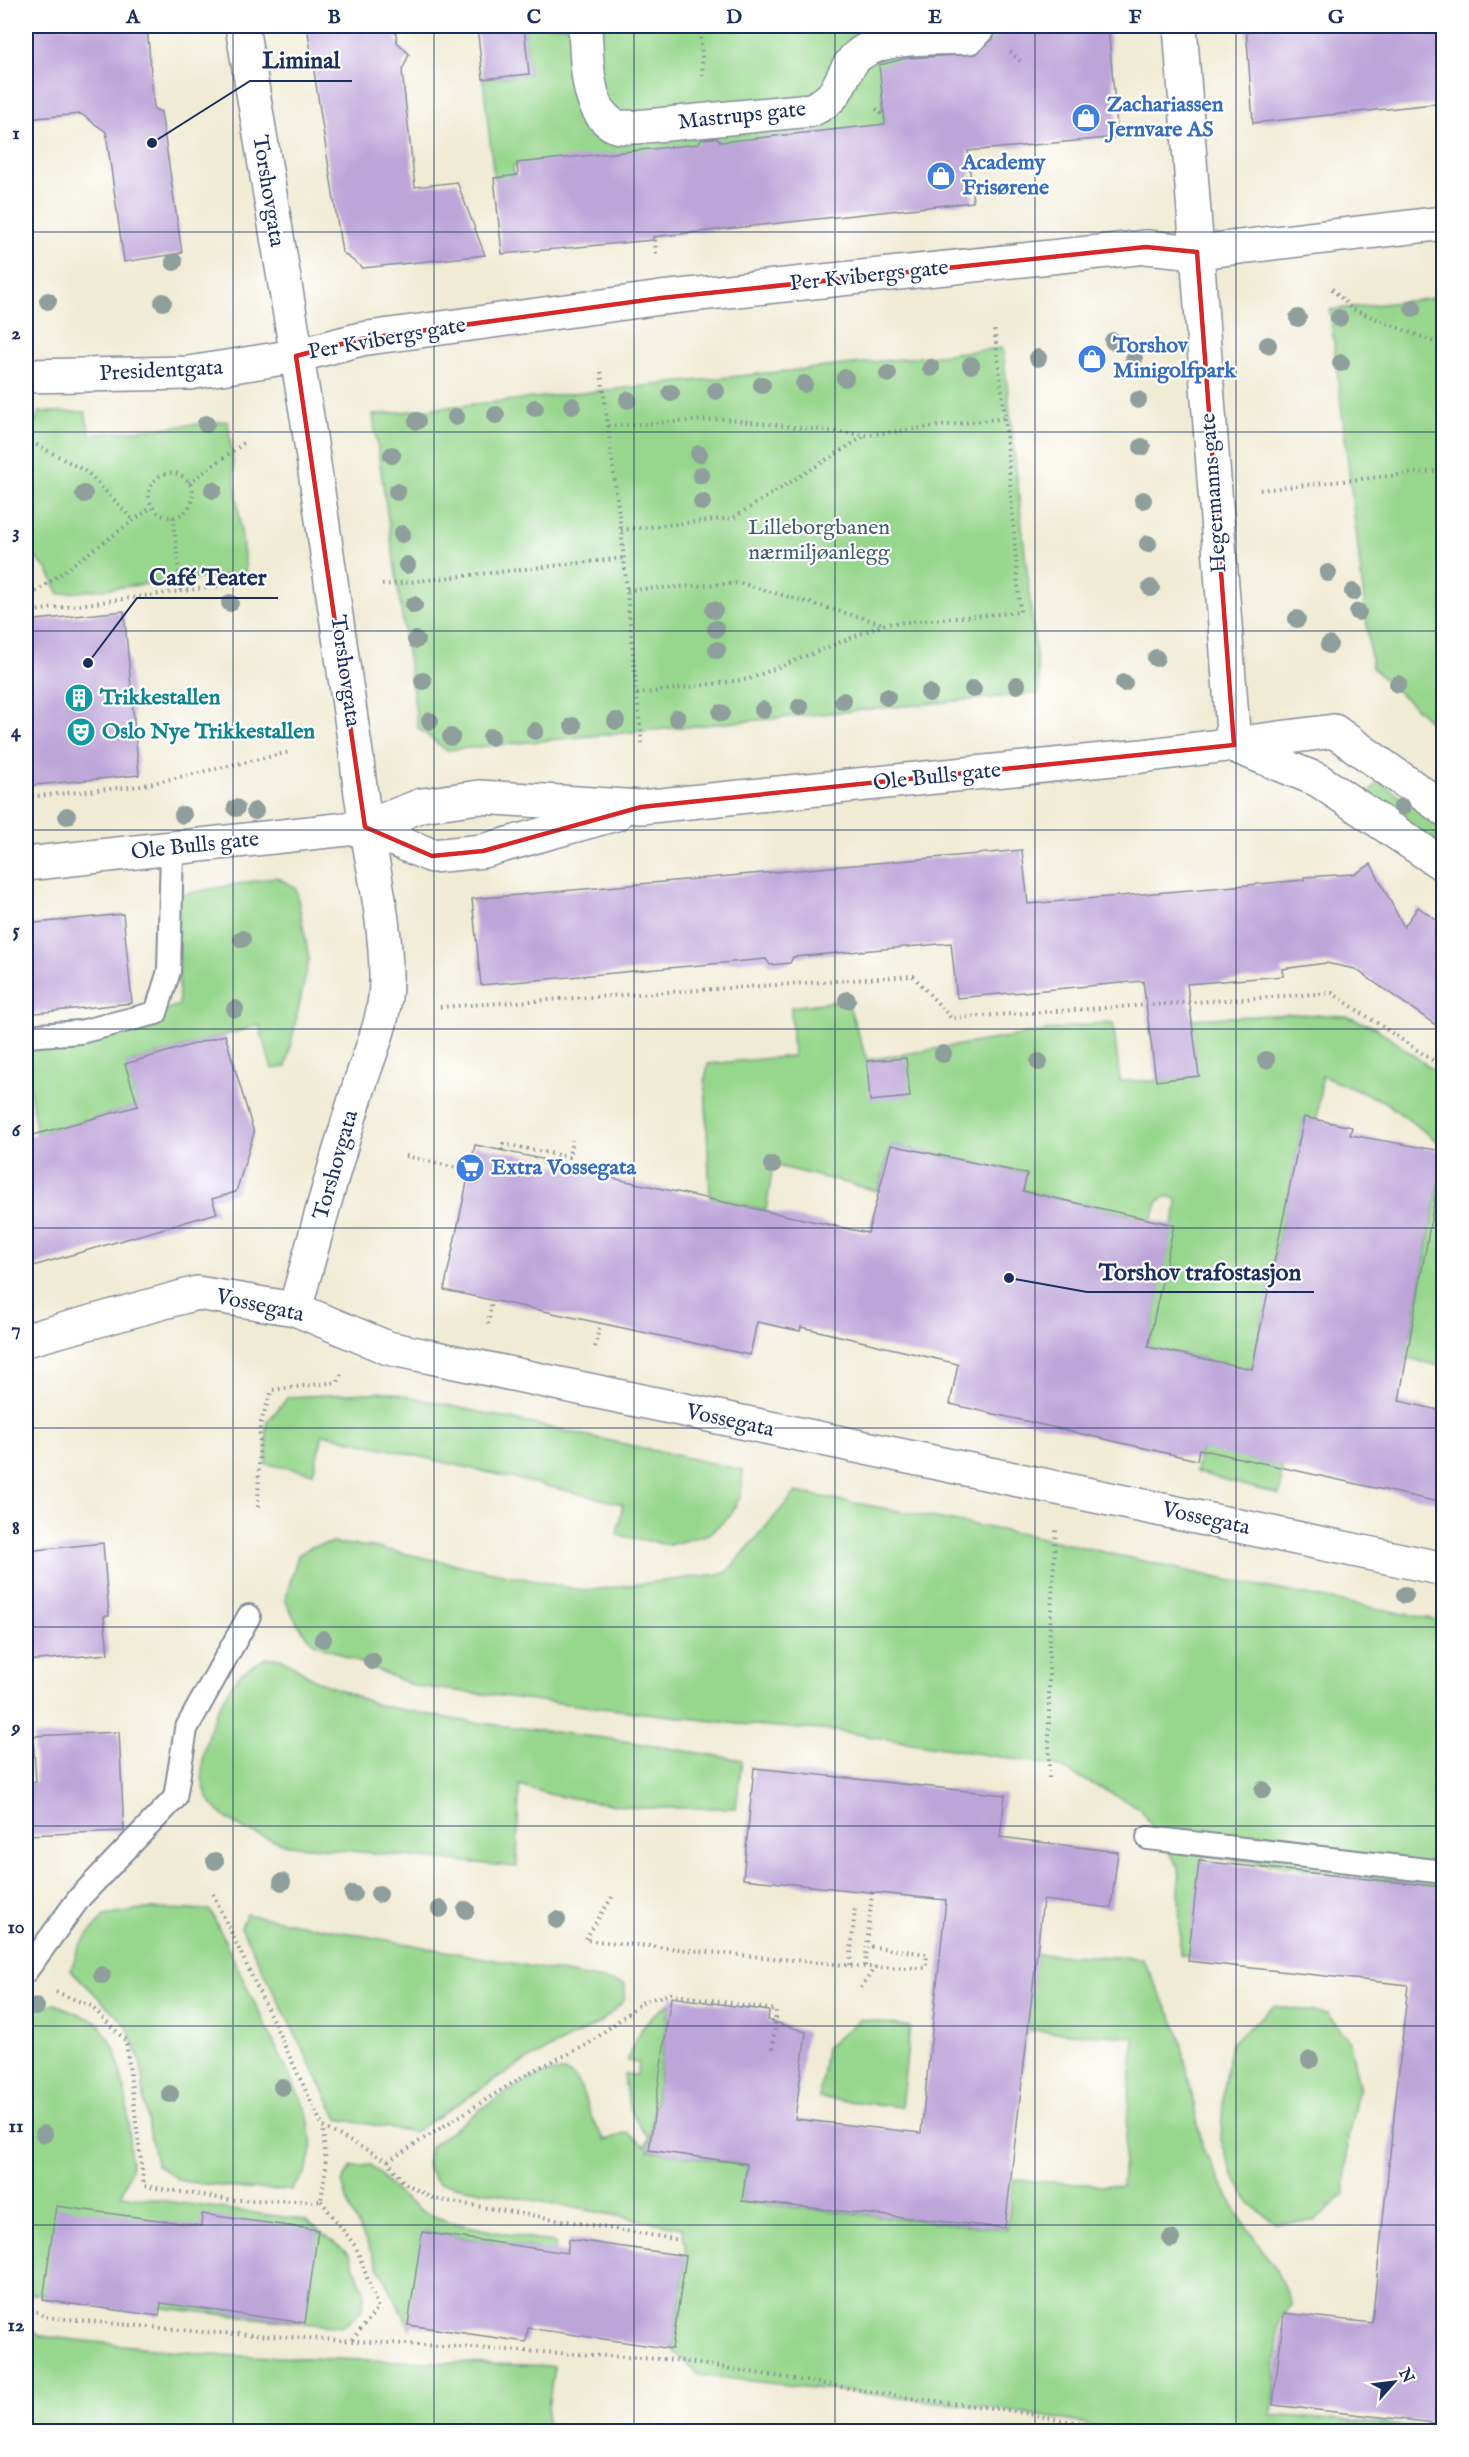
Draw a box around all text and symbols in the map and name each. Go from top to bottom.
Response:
text: A [125,5,141,30]
text: B [327,5,341,30]
text: C [527,5,541,30]
text: D [726,5,742,30]
text: E [928,5,942,30]
text: F [1129,5,1142,30]
text: G [1328,5,1345,30]
callout: Liminal [250,39,352,81]
text: Liminal [262,46,341,77]
place label: Zachariassen Jernvare AS [1104,91,1224,144]
street label: Mastrups gate [677,95,807,137]
shop icon: Zachariassen Jernvare AS [1070,102,1102,134]
text: 1 [12,121,20,146]
street label: Torshovgata [245,133,291,249]
place label: Academy Frisørene [961,149,1049,202]
shop icon: Academy Frisørene [925,160,957,192]
street label: Per Kvibergs gate [788,254,950,298]
street label: Per Kvibergs gate [306,311,468,367]
text: 2 [11,321,21,346]
place label: Torshov Minigolfpark [1112,332,1237,385]
shop icon: Torshov Minigolfpark [1076,343,1108,375]
street label: Presidentgata [98,354,224,388]
street label: Hegermanns gate [1194,412,1234,574]
park label: Lilleborgbanen nærmiljøanlegg [748,514,891,567]
text: 3 [12,520,20,545]
callout: Café Teater [137,556,278,598]
text: Café Teater [149,563,267,594]
street label: Torshovgata [323,613,367,729]
building icon: Trikkestallen [63,682,95,714]
place label: Trikkestallen [99,684,221,712]
theatre icon: Oslo Nye Trikkestallen [65,716,97,748]
place label: Oslo Nye Trikkestallen [102,718,315,746]
text: 4 [11,719,22,744]
street label: Ole Bulls gate [872,756,1002,798]
street label: Ole Bulls gate [130,825,260,867]
text: 5 [12,918,20,943]
street label: Torshovgata [307,1106,365,1223]
text: 6 [12,1118,22,1143]
supermarket icon: Extra Vossegata [454,1152,486,1184]
place label: Extra Vossegata [491,1154,637,1182]
callout: Torshov trafostasjon [1087,1250,1314,1292]
text: Torshov trafostasjon [1098,1258,1301,1289]
street label: Vossegata [213,1283,307,1329]
text: 7 [11,1317,21,1342]
street label: Vossegata [683,1398,777,1444]
street label: Vossegata [1159,1496,1253,1542]
text: 8 [12,1516,20,1541]
text: 9 [11,1715,21,1740]
text: 10 [7,1915,25,1940]
text: 11 [9,2114,23,2139]
text: 12 [8,2313,25,2338]
north arrow [1364,2352,1424,2412]
text: N [1393,2364,1418,2387]

